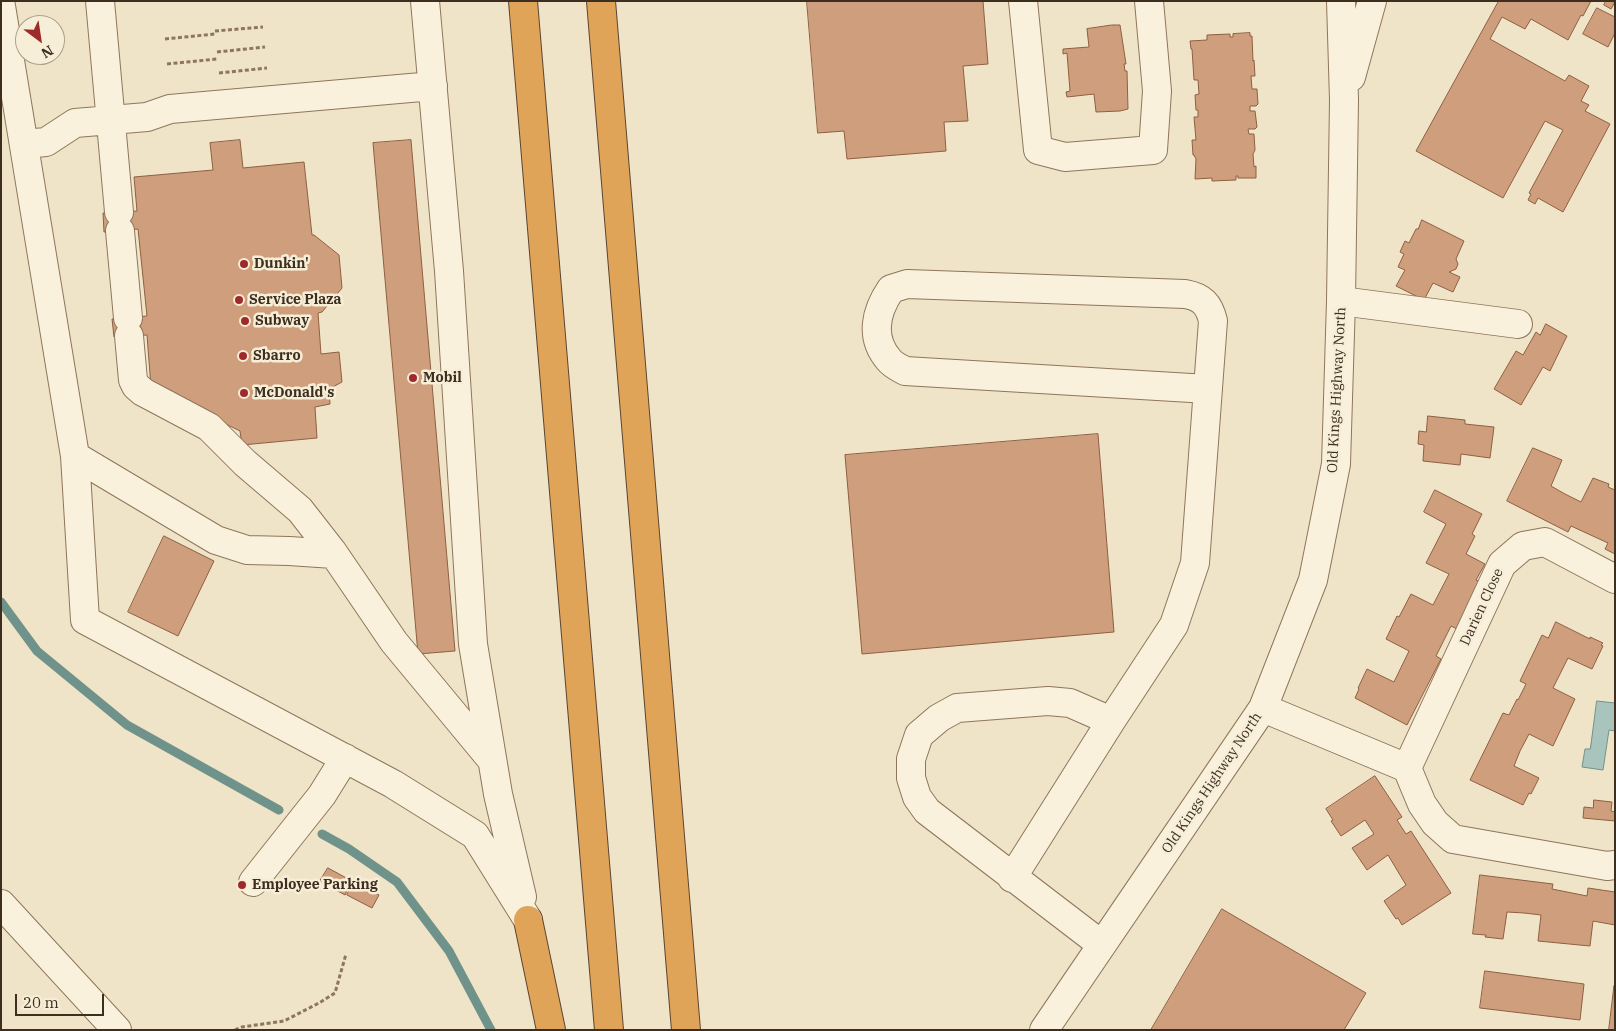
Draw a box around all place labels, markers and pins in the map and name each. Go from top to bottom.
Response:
place label: Dunkin' [254,256,309,272]
marker: Dunkin' [238,258,250,270]
place label: Service Plaza [249,292,342,308]
marker: Service Plaza [233,294,245,306]
place label: Subway [255,313,309,329]
marker: Subway [239,315,251,327]
place label: Sbarro [253,348,301,364]
marker: Sbarro [237,350,249,362]
place label: Mobil [423,370,462,386]
marker: Mobil [407,372,419,384]
place label: McDonald's [254,385,334,401]
marker: McDonald's [238,387,250,399]
place label: Employee Parking [252,877,378,893]
marker: Employee Parking [236,879,248,891]

